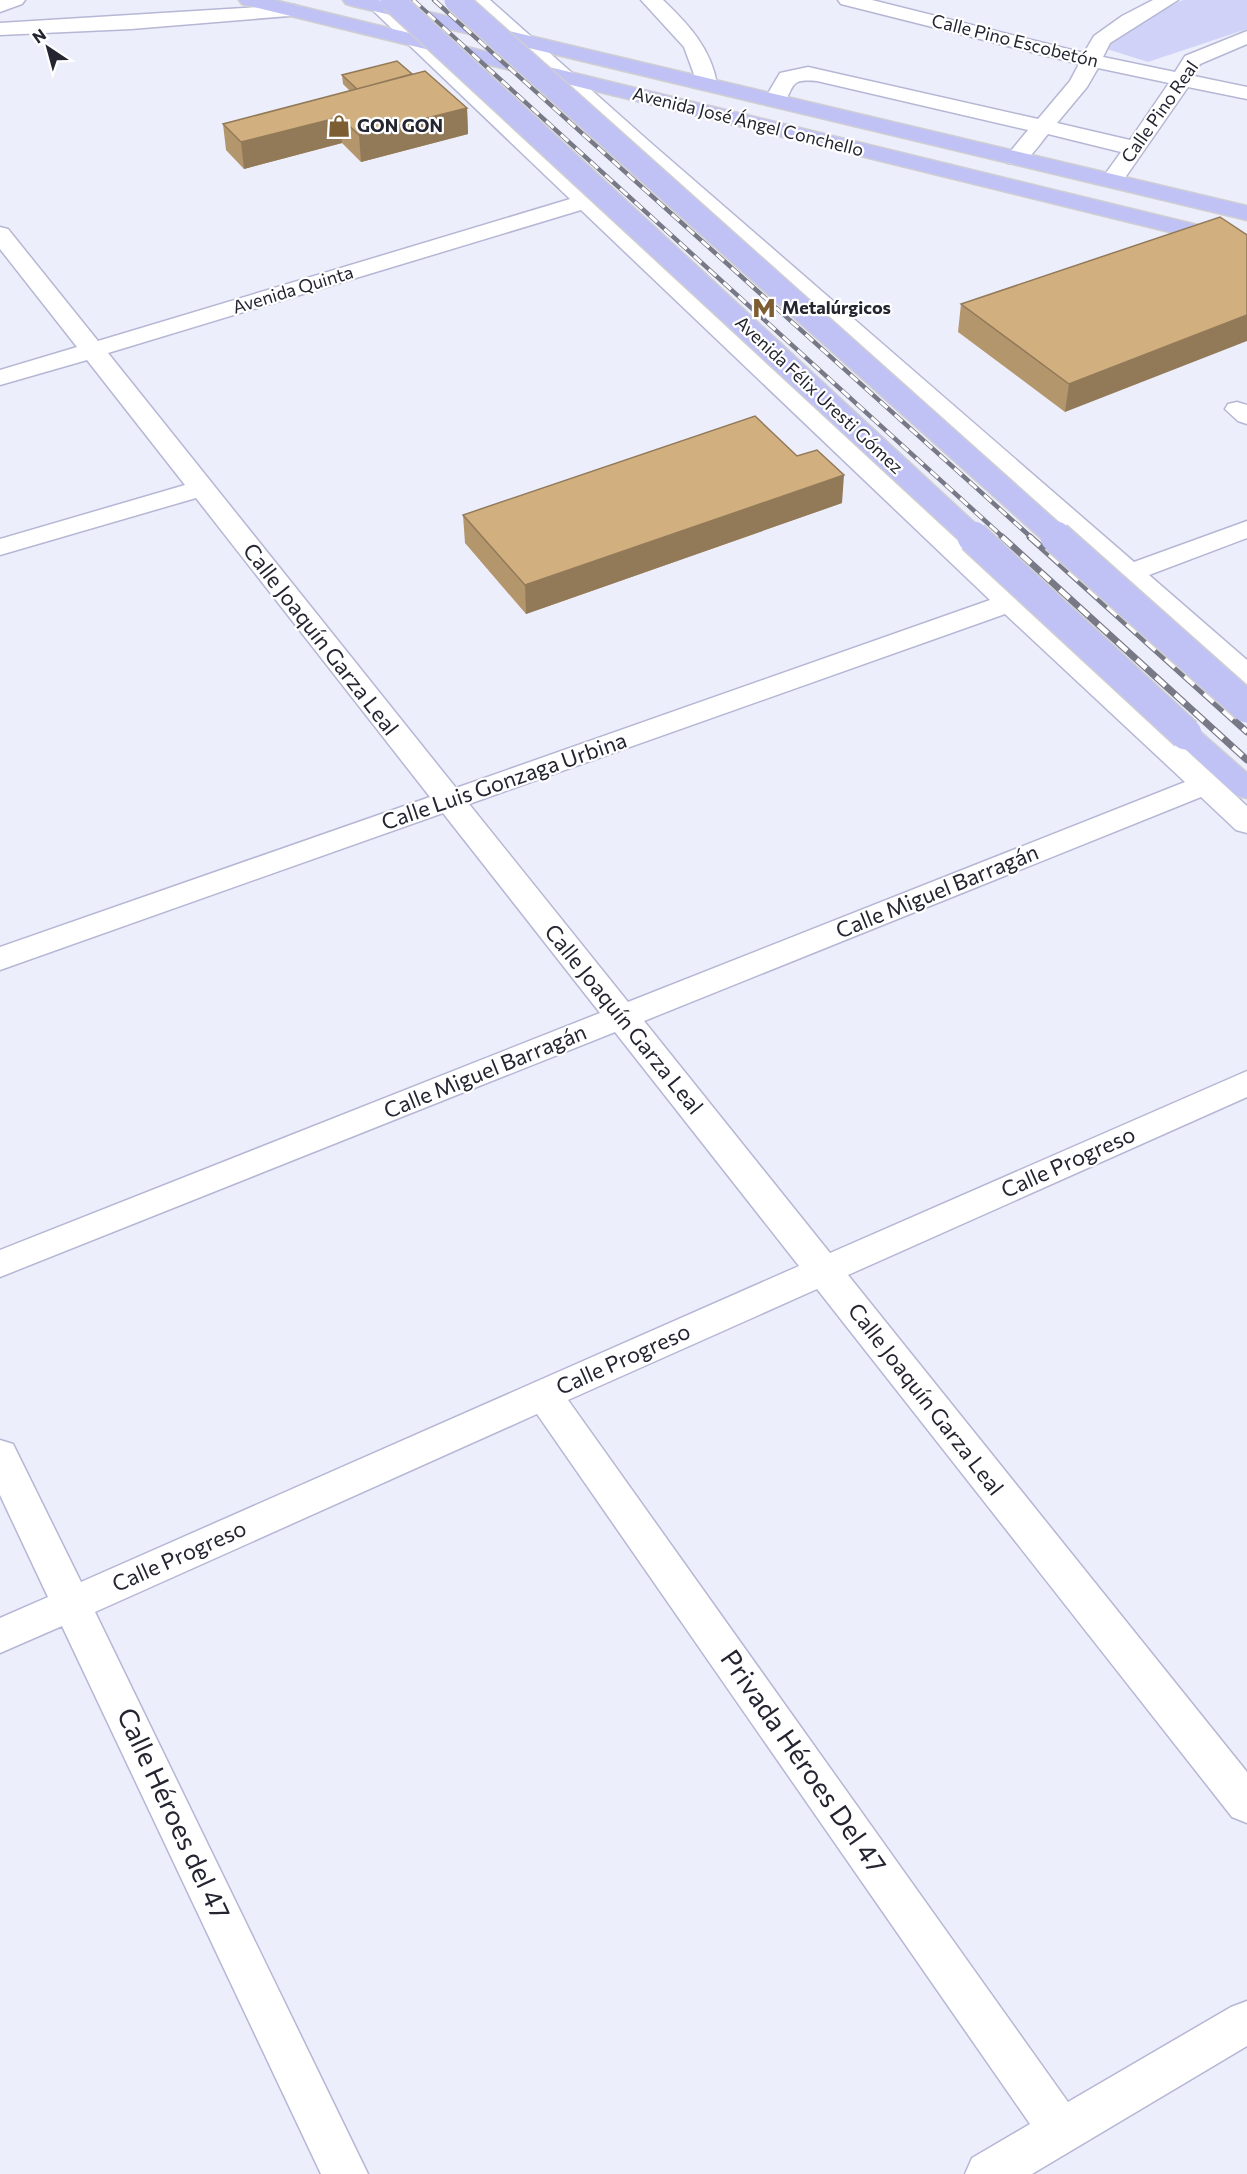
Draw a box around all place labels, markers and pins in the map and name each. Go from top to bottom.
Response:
shop icon: GON GON [326,113,352,139]
place label: GON GON [357,114,443,136]
metro station icon: Metalúrgicos [751,295,777,321]
place label: Metalúrgicos [782,296,891,318]

